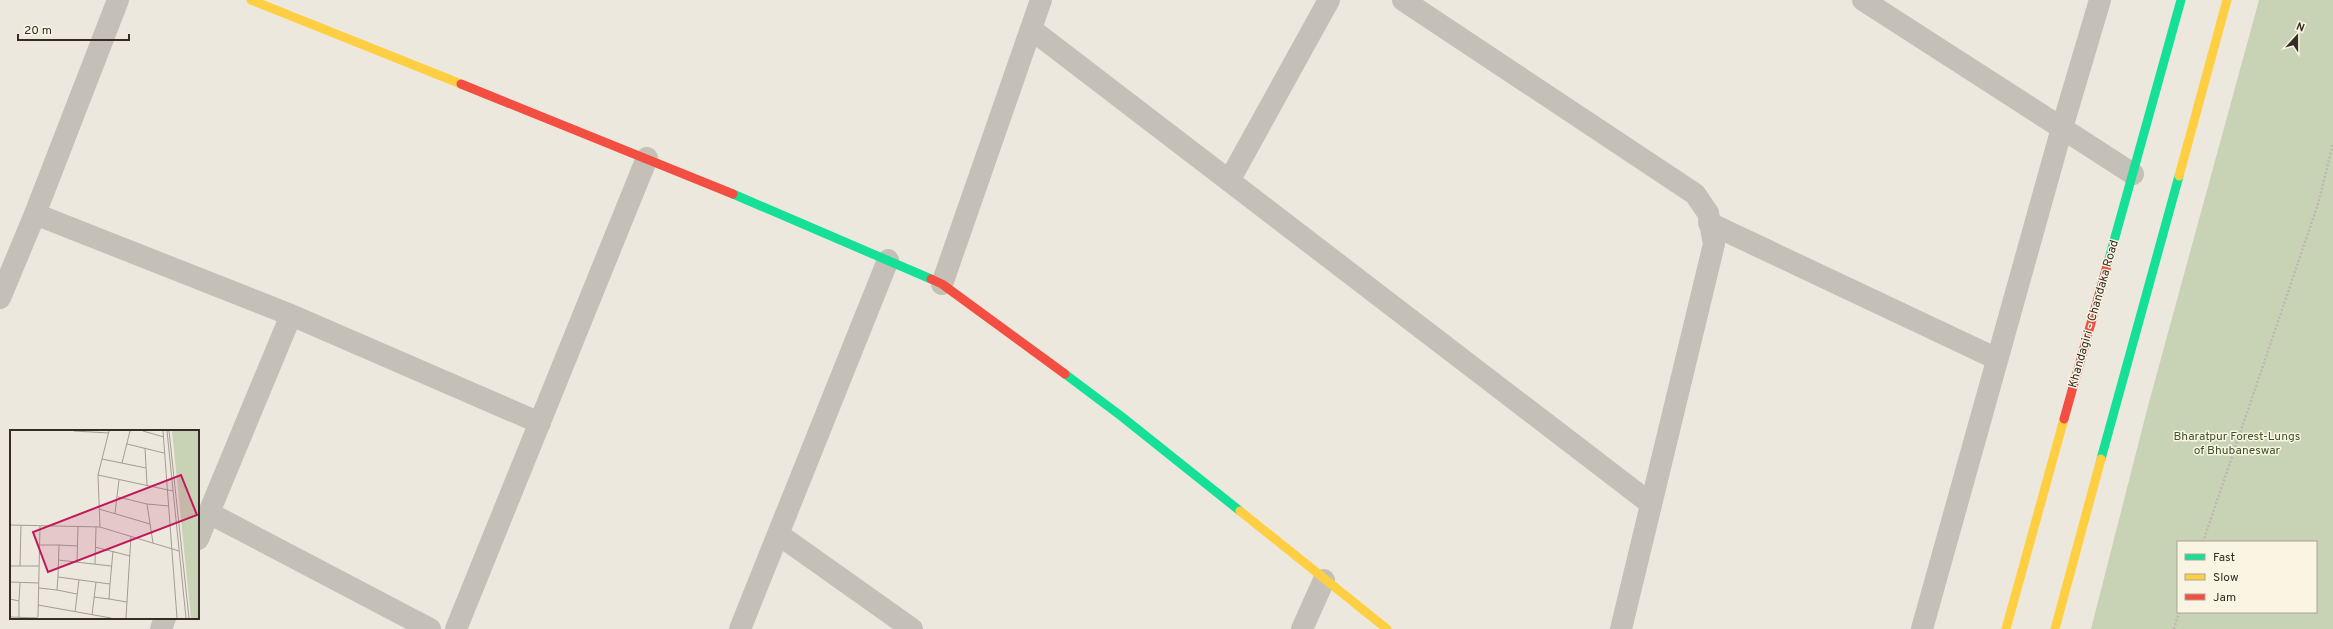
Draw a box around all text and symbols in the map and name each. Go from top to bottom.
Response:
scale bar [18,16,129,42]
north arrow [2277,16,2317,56]
text: N [2294,20,2306,36]
text: 20 m [24,23,52,39]
street label: Khandagiri - Chandaka Road [2065,238,2123,390]
park label: Bharatpur Forest-Lungs of Bhubaneswar [2173,429,2301,459]
inset map [10,430,199,619]
legend [2177,541,2317,613]
text: Fast [2213,550,2235,566]
text: Slow [2213,570,2239,586]
text: Jam [2213,590,2236,606]

